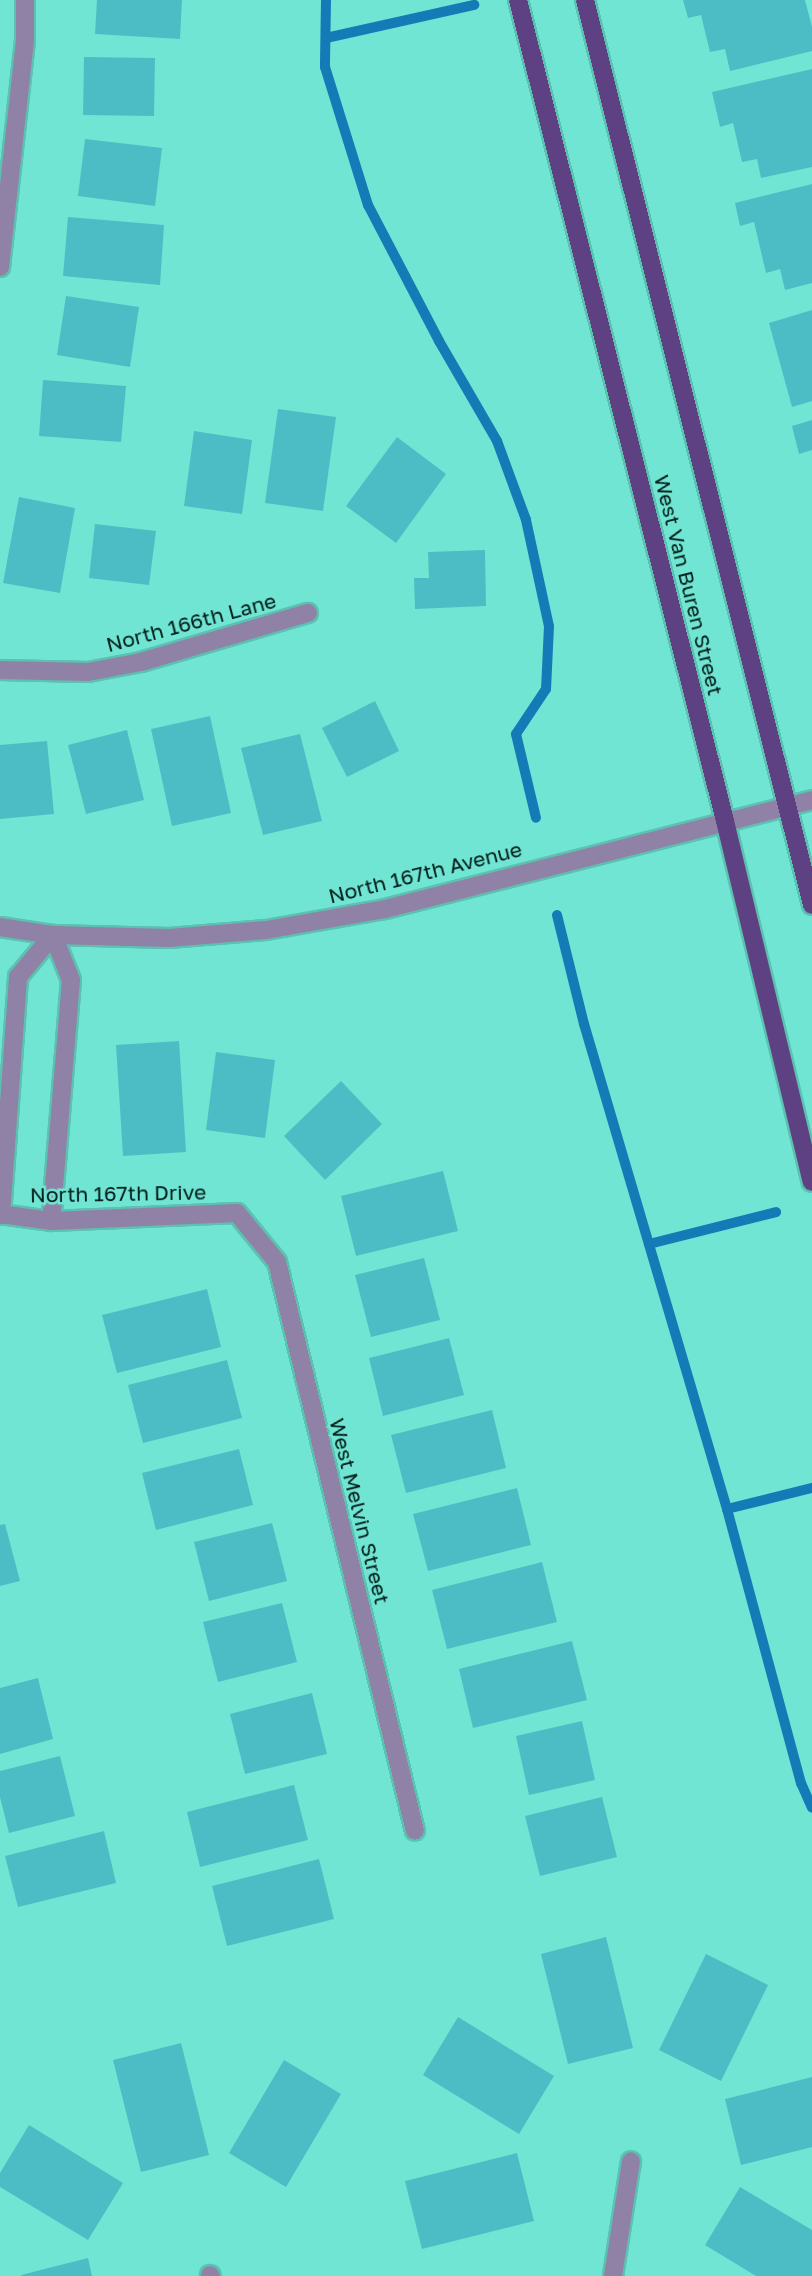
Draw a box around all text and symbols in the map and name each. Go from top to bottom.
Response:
street label: West Van Buren Street [649,472,729,698]
street label: North 166th Lane [103,587,279,657]
street label: North 167th Avenue [326,836,524,908]
street label: North 167th Drive [30,1179,206,1207]
street label: West Melvin Street [325,1416,395,1606]

